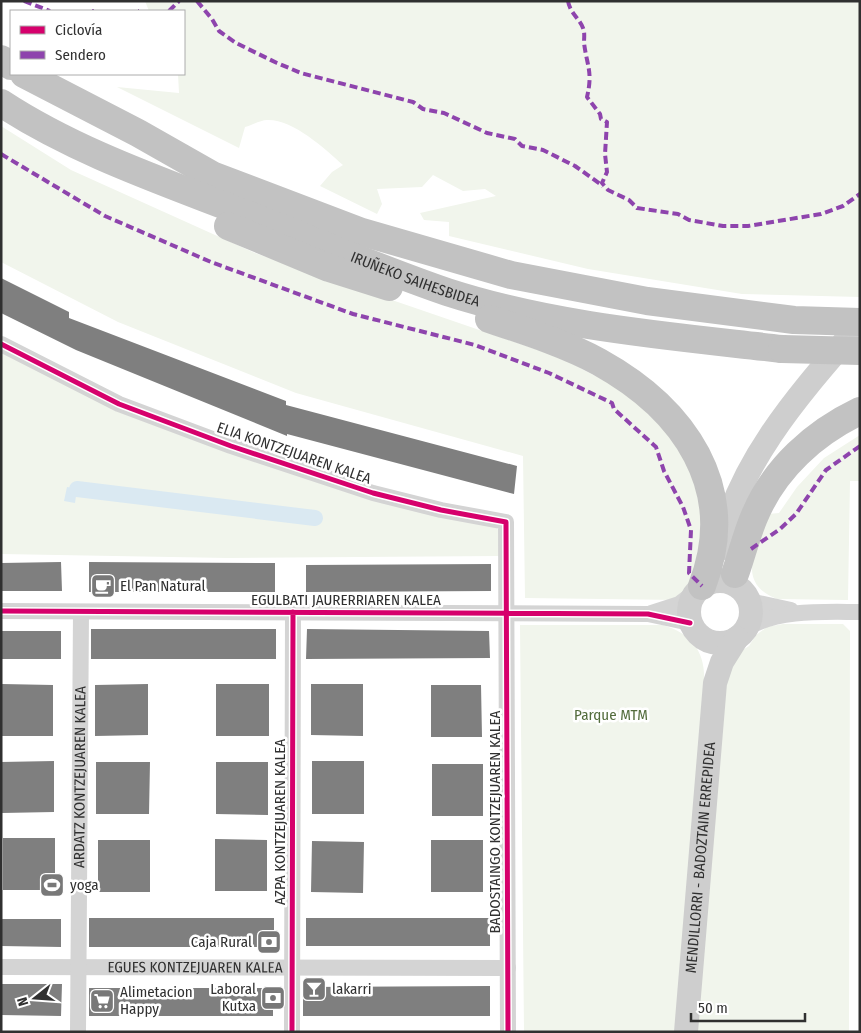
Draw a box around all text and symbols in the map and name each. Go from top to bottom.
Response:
legend [10,10,185,75]
text: Ciclovía [55,21,102,39]
text: Sendero [55,46,106,64]
street label: IRUÑEKO SAIHESBIDEA [348,248,482,310]
street label: ELIA KONTZEJUAREN KALEA [215,418,374,488]
cafe icon: El Pan Natural [90,573,116,599]
place label: El Pan Natural [120,577,205,595]
street label: EGULBATI JAURERRIAREN KALEA [251,591,441,609]
street label: ARDATZ KONTZEJUAREN KALEA [70,686,89,868]
park label: Parque MTM [574,706,648,724]
street label: BADOSTAINGO KONTZEJUAREN KALEA [486,711,504,933]
street label: AZPA KONTZEJUAREN KALEA [271,739,289,905]
street label: MENDILLORRI - BADOZTAIN ERREPIDEA [682,741,719,974]
sports icon: yoga [39,872,65,898]
place label: yoga [70,876,99,894]
bank icon: Caja Rural [256,929,282,955]
place label: Caja Rural [191,933,252,951]
street label: EGUES KONTZEJUAREN KALEA [107,958,283,977]
north arrow [10,973,60,1023]
bar icon: lakarri [301,976,327,1002]
place label: Laboral Kutxa [210,980,256,1015]
place label: lakarri [332,980,372,998]
place label: Alimetacion Happy [120,983,193,1018]
bank icon: Laboral Kutxa [260,985,286,1011]
supermarket icon: Alimetacion Happy [89,988,115,1014]
scale bar [691,990,805,1022]
text: N [14,995,32,1008]
text: 50 m [698,999,728,1017]

